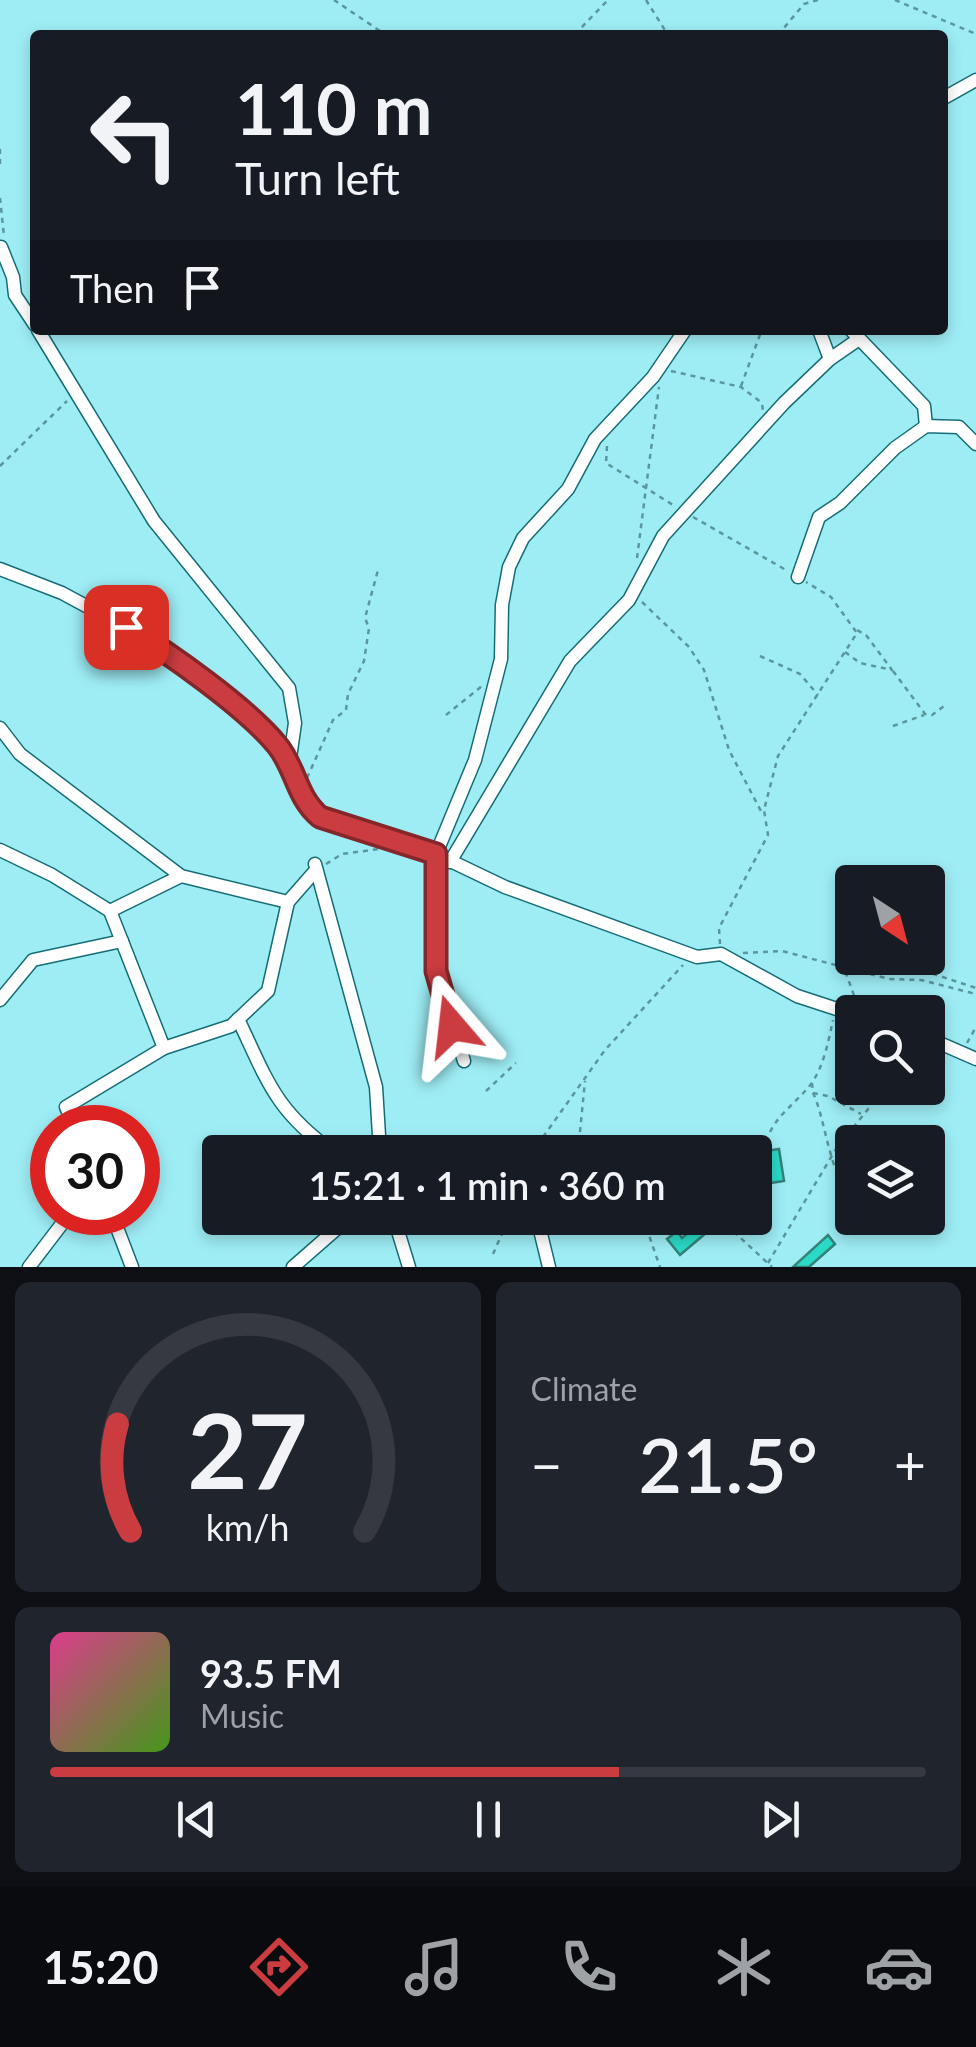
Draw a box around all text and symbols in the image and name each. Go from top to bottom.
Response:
text: 110 m [235,66,432,150]
icon: left [70,70,200,200]
text: Turn left [235,151,400,205]
icon: arrive [175,260,230,315]
text: Then [70,265,155,311]
pin [84,585,169,670]
icon: arrive [99,600,154,655]
north arrow [835,865,945,975]
map controls [835,865,945,1235]
position arrow [400,974,504,1078]
button: search [835,995,945,1105]
speed limit sign: 30 [30,1105,160,1235]
button: layers [835,1125,945,1235]
text: 15:21 · 1 min · 360 m [309,1162,665,1208]
text: Climate [531,1369,637,1408]
text: 27 [187,1386,308,1511]
text: 21.5° [639,1419,818,1509]
text: − [531,1431,562,1497]
text: + [894,1431,926,1497]
text: km/h [206,1506,290,1549]
text: 93.5 FM [200,1650,342,1696]
text: Music [200,1696,284,1735]
icon: previous [169,1792,224,1847]
icon: pause [461,1792,516,1847]
icon: next [753,1792,808,1847]
icon: directions [244,1932,314,2002]
icon: music [399,1932,469,2002]
icon: phone [554,1932,624,2002]
icon: climate [709,1932,779,2002]
icon: car [864,1932,934,2002]
text: 15:20 [43,1940,159,1994]

